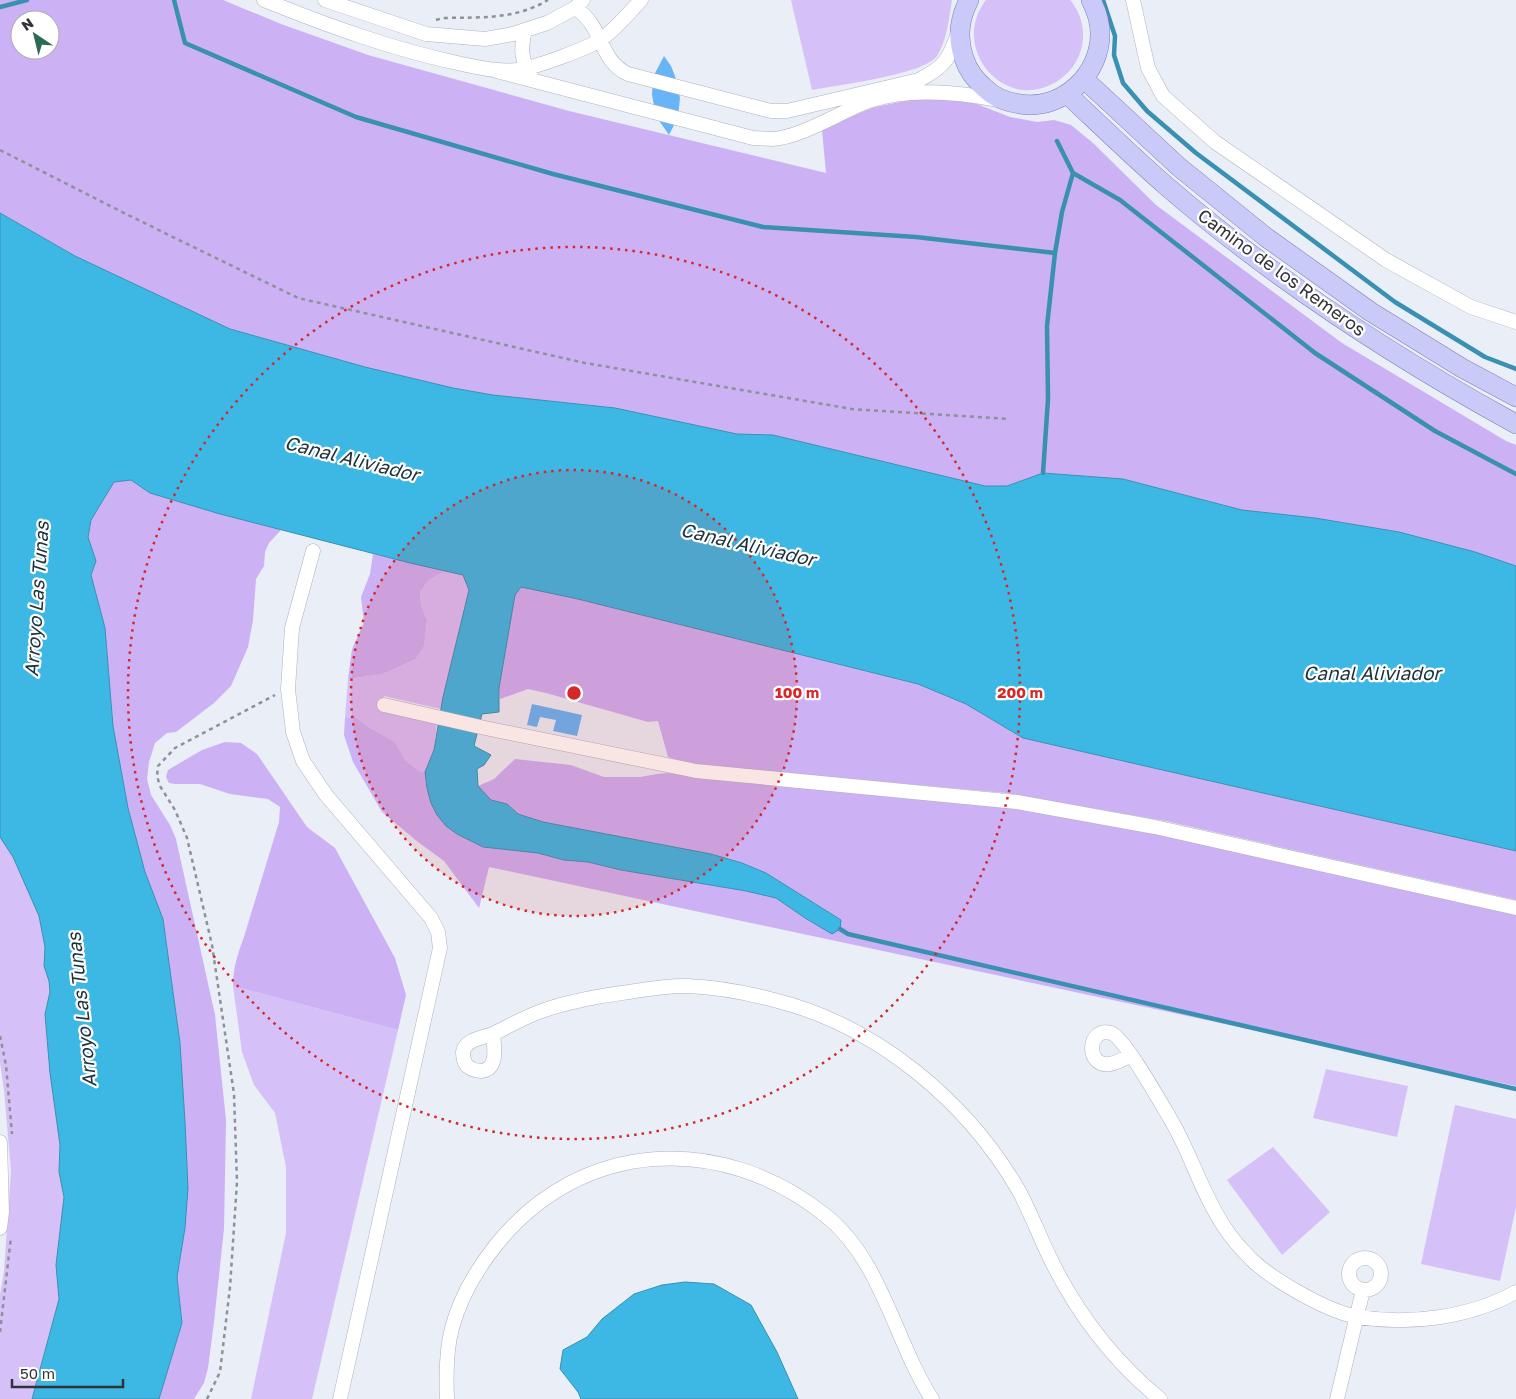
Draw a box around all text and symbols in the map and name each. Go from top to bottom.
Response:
north arrow [10,10,60,60]
text: N [18,14,36,34]
street label: Camino de los Remeros [1194,204,1370,340]
water label: Canal Aliviador [283,430,424,486]
water label: Canal Aliviador [678,517,820,571]
water label: Arroyo Las Tunas [19,520,53,677]
water label: Canal Aliviador [1303,661,1443,684]
text: 100 m [775,683,819,701]
text: 200 m [997,683,1043,701]
centre of rings [565,684,583,702]
water label: Arroyo Las Tunas [61,931,101,1088]
scale bar [12,1356,124,1388]
text: 50 m [20,1364,55,1382]

